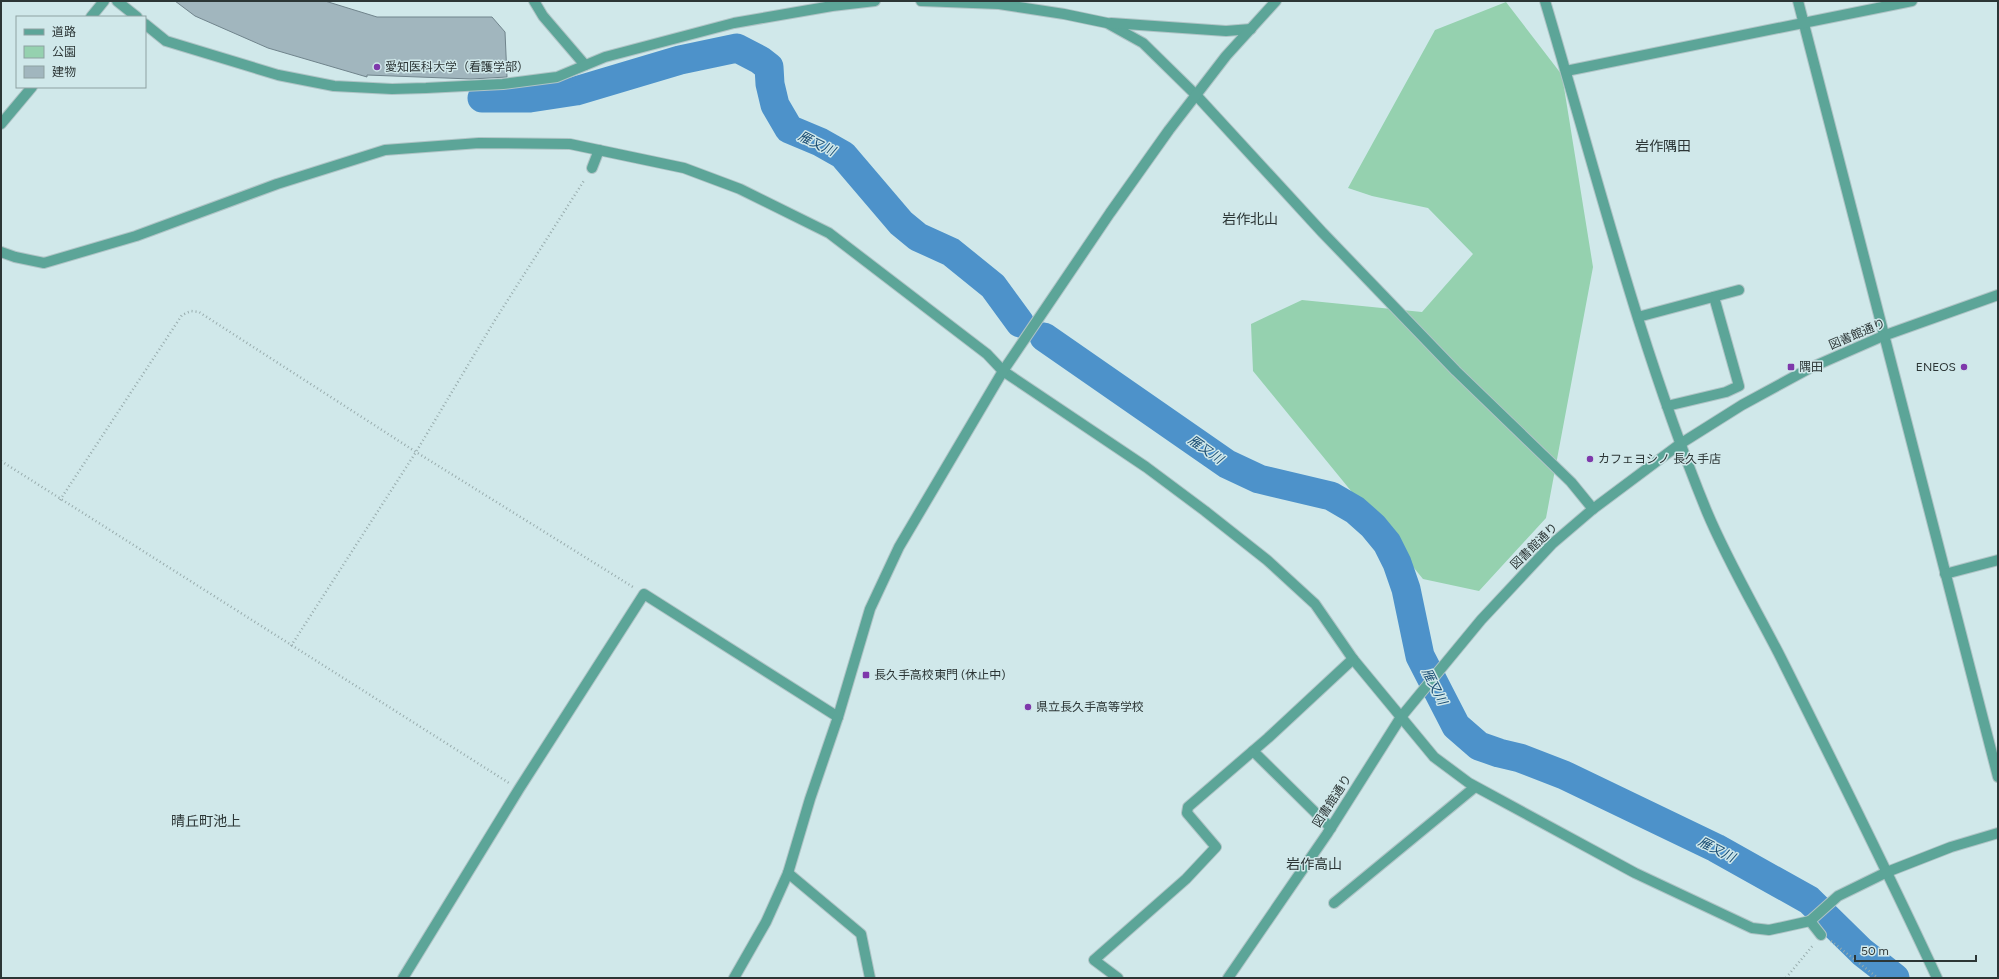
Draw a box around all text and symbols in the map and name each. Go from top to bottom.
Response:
legend [16,16,146,88]
text: 道路 [52,25,76,39]
text: 公園 [52,45,76,59]
place label: 愛知医科大学（看護学部） [385,60,529,74]
marker: 愛知医科大学（看護学部） [372,62,382,72]
text: 建物 [52,65,76,79]
water label: 雁又川 [796,128,839,160]
district label: 岩作隅田 [1635,138,1691,155]
district label: 岩作北山 [1222,211,1278,228]
street label: 図書館通り [1827,316,1887,352]
place label: 隅田 [1799,360,1823,374]
place label: ENEOS [1916,360,1956,374]
marker: 隅田 [1786,362,1796,372]
marker: ENEOS [1959,362,1969,372]
water label: 雁又川 [1185,432,1228,468]
place label: カフェヨシノ 長久手店 [1598,452,1721,466]
marker: カフェヨシノ 長久手店 [1585,454,1595,464]
street label: 図書館通り [1508,520,1560,572]
water label: 雁又川 [1419,665,1451,709]
place label: 長久手高校東門 (休止中) [874,668,1005,682]
marker: 長久手高校東門 (休止中) [861,670,871,680]
place label: 県立長久手高等学校 [1036,700,1144,714]
marker: 県立長久手高等学校 [1023,702,1033,712]
street label: 図書館通り [1310,772,1354,830]
district label: 晴丘町池上 [171,813,241,830]
water label: 雁又川 [1696,834,1739,866]
district label: 岩作高山 [1286,856,1342,873]
scale bar [1855,937,1976,963]
text: 50 m [1861,944,1889,958]

